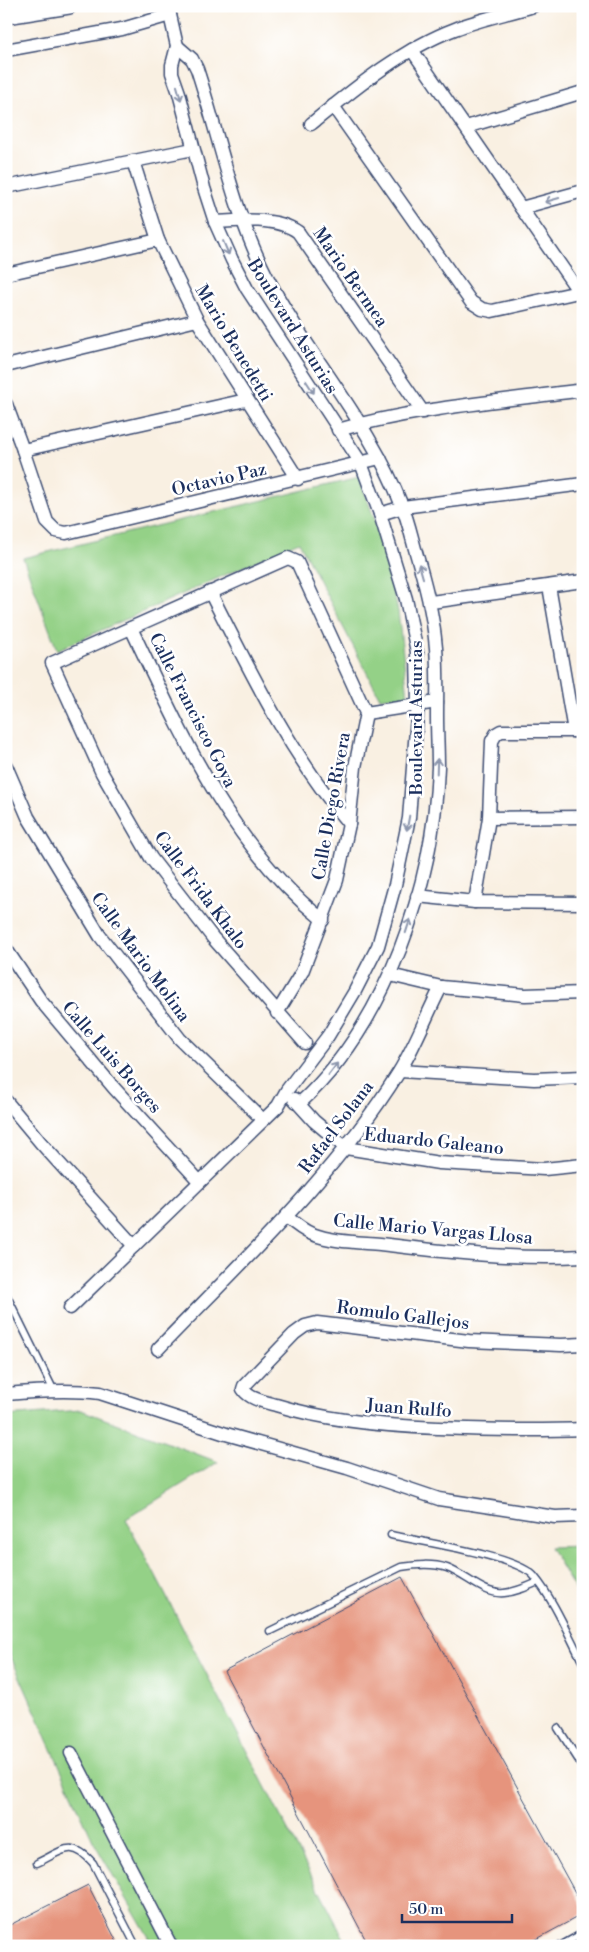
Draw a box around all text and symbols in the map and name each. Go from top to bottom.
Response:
one-way arrow [174,85,184,101]
one-way arrow [544,195,560,205]
street label: Mario Bermea [308,223,394,332]
one-way arrow [222,240,232,255]
street label: Boulevard Asturias [241,254,343,398]
street label: Mario Benedetti [190,281,278,406]
one-way arrow [306,379,316,393]
street label: Octavio Paz [169,457,269,502]
one-way arrow [416,563,426,579]
street label: Calle Francisco Goya [144,629,242,792]
street label: Boulevard Asturias [405,640,428,797]
street label: Calle Diego Rivera [307,729,356,882]
one-way arrow [433,759,442,775]
one-way arrow [403,814,412,830]
street label: Calle Frida Khalo [149,827,253,954]
street label: Calle Mario Molina [86,888,196,1027]
one-way arrow [404,918,413,934]
street label: Calle Luis Borges [57,997,167,1118]
one-way arrow [327,1063,338,1076]
street label: Rafael Solana [294,1076,379,1178]
street label: Eduardo Galeano [363,1123,505,1160]
street label: Calle Mario Vargas Llosa [332,1209,535,1250]
street label: Romulo Gallejos [335,1296,471,1335]
street label: Juan Rulfo [364,1394,453,1423]
scale bar [402,1892,512,1924]
text: 50 m [409,1900,443,1919]

